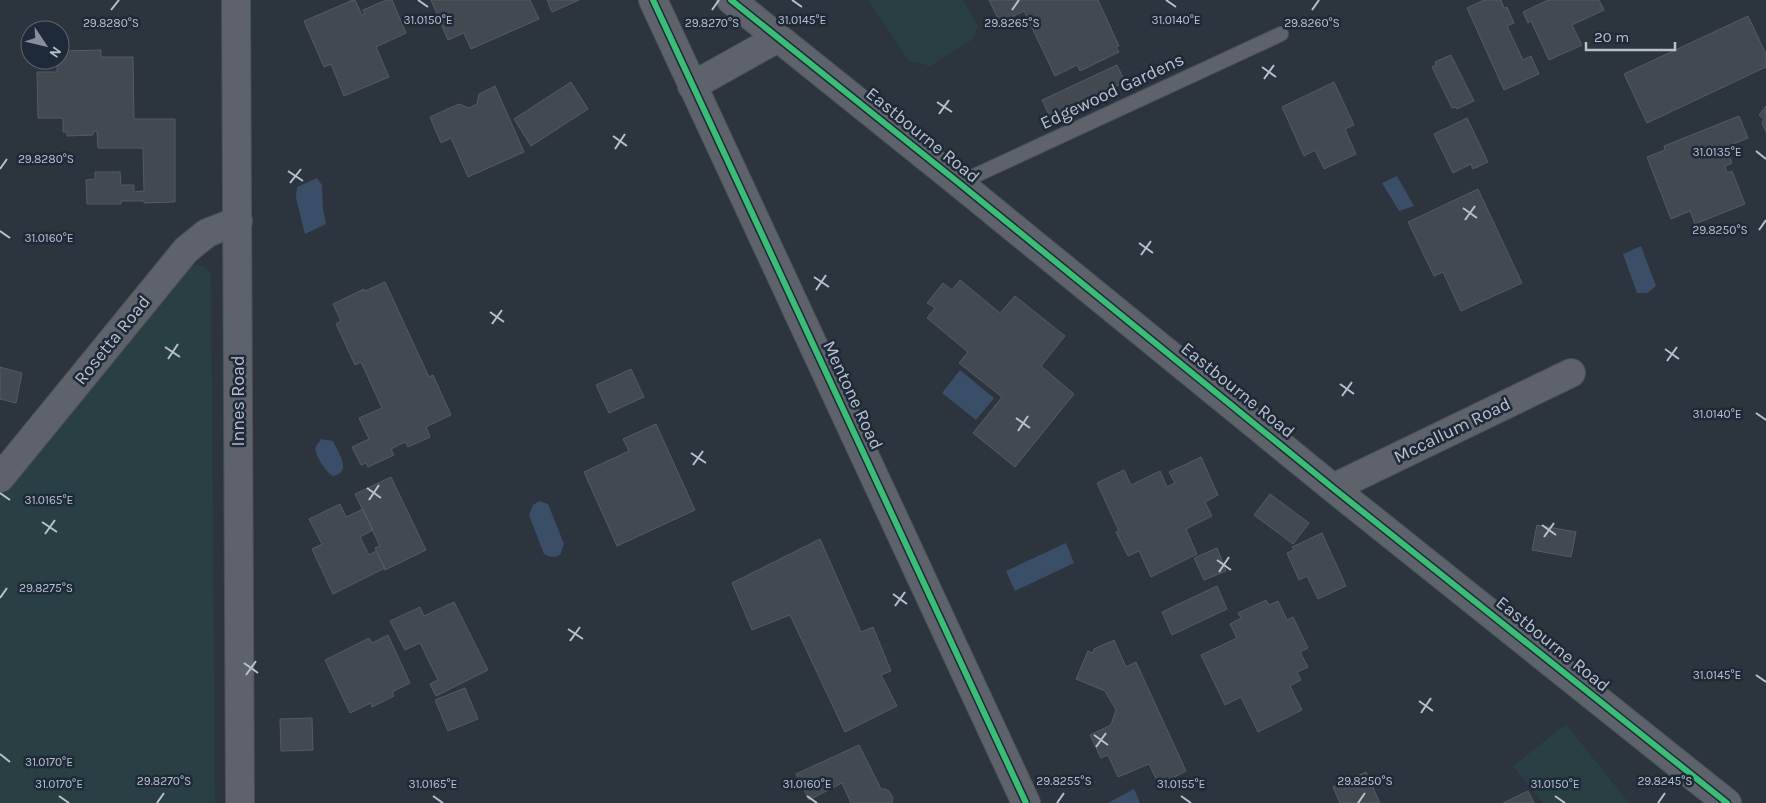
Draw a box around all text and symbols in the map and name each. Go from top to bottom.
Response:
text: 31.0150°E [403,13,453,27]
text: 31.0145°E [778,13,826,27]
text: 31.0140°E [1152,13,1200,27]
text: 29.8280°S [83,16,139,30]
text: 29.8270°S [685,16,739,30]
text: 29.8265°S [984,16,1040,30]
text: 29.8260°S [1284,16,1340,30]
north arrow [20,20,70,70]
scale bar [1586,20,1675,52]
text: 20 m [1594,28,1629,46]
text: N [45,43,65,61]
street label: Edgewood Gardens [1037,48,1187,134]
street label: Eastbourne Road [862,82,984,188]
text: 31.0135°E [1693,145,1741,159]
text: 29.8280°S [18,152,74,166]
text: 29.8250°S [1692,223,1748,237]
text: 31.0160°E [24,231,74,245]
street label: Rosetta Road [69,291,155,389]
street label: Mentone Road [818,337,888,453]
street label: Eastbourne Road [1177,337,1299,443]
street label: Innes Road [227,355,249,447]
street label: Mccallum Road [1390,392,1514,468]
text: 31.0140°E [1693,407,1741,421]
text: 31.0165°E [25,493,73,507]
text: 29.8275°S [19,581,73,595]
street label: Eastbourne Road [1492,591,1614,697]
text: 31.0145°E [1693,668,1741,682]
text: 31.0170°E [25,755,73,769]
text: 29.8270°S [137,774,191,788]
text: 29.8255°S [1036,774,1092,788]
text: 29.8250°S [1337,774,1393,788]
text: 29.8245°S [1637,774,1693,788]
text: 31.0170°E [35,777,83,791]
text: 31.0165°E [409,777,457,791]
text: 31.0160°E [782,777,832,791]
text: 31.0155°E [1157,777,1205,791]
text: 31.0150°E [1530,777,1580,791]

